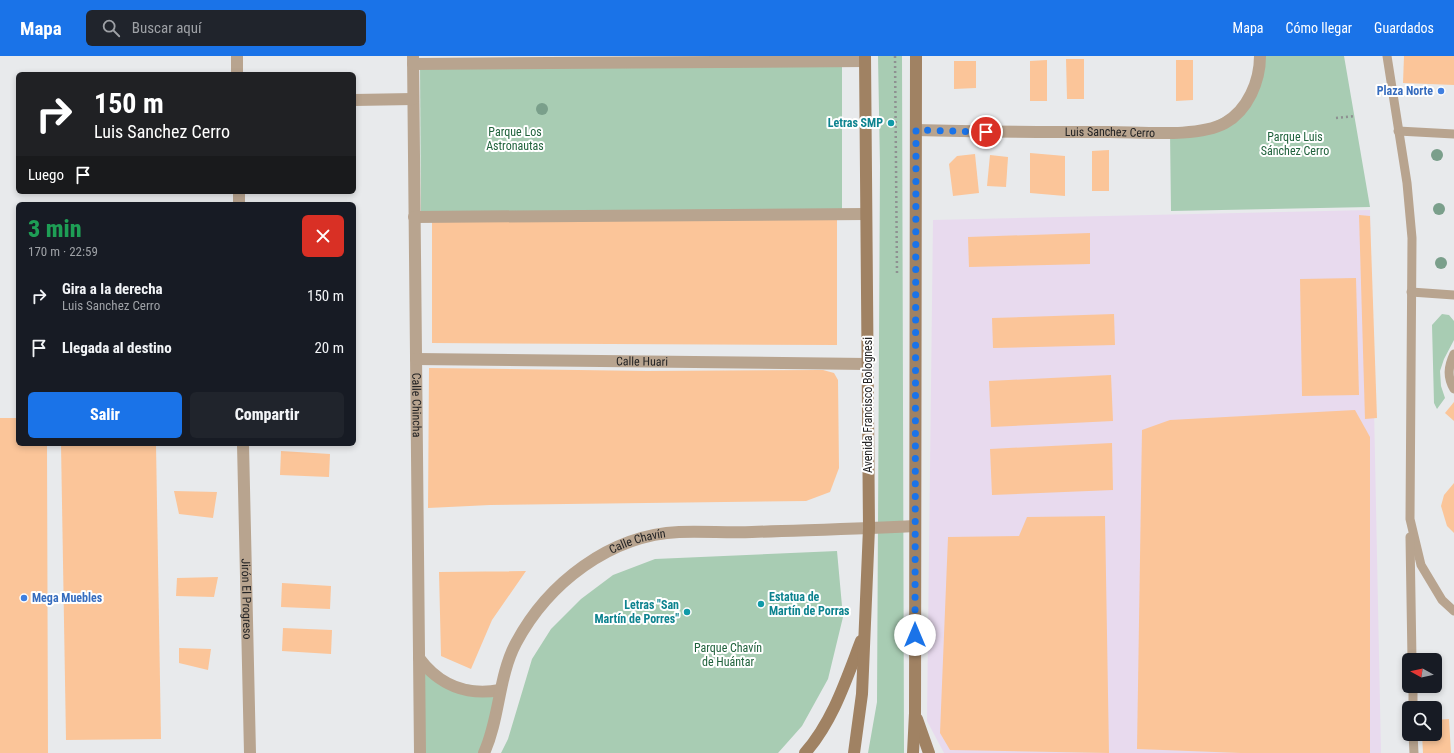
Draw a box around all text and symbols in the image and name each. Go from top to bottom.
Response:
search box [86,10,366,46]
text: Mapa [20,17,62,40]
icon: search [100,17,122,39]
text: Buscar aquí [132,19,202,37]
text: Mapa [1233,20,1264,36]
text: Cómo llegar [1286,20,1352,36]
text: Guardados [1374,20,1434,36]
place label: Plaza Norte [1377,84,1433,98]
marker: Plaza Norte [1436,86,1446,96]
text: 150 m [94,87,164,120]
icon: right [28,88,80,140]
pin [969,115,1003,149]
place label: Letras SMP [828,116,883,130]
marker: Letras SMP [886,118,896,128]
text: Luis Sanchez Cerro [94,121,230,142]
icon: arrive [975,121,997,143]
park label: Parque Los Astronautas [486,125,544,153]
street label: Luis Sanchez Cerro [1065,125,1155,140]
park label: Parque Luis Sánchez Cerro [1261,130,1329,158]
icon: arrive [72,164,94,186]
text: Luego [28,166,64,184]
text: 3 min [28,215,82,243]
button: close [302,215,344,257]
text: 170 m · 22:59 [28,244,98,259]
text: Gira a la derecha [62,280,163,298]
icon: right [28,285,50,307]
text: 150 m [307,287,344,305]
text: Luis Sanchez Cerro [62,298,160,313]
icon: arrive [28,337,50,359]
street label: Avenida Francisco Bolognesi [861,337,875,473]
text: Llegada al destino [62,339,172,357]
text: 20 m [314,339,344,357]
street label: Calle Huari [616,354,668,369]
street label: Calle Chincha [409,373,424,438]
button: Salir [28,392,182,438]
button: Compartir [190,392,344,438]
street label: Calle Chavín [607,526,667,557]
street label: Jirón El Progreso [239,558,254,640]
place label: Estatua de Martín de Porras [769,590,850,618]
place label: Mega Muebles [32,591,103,605]
marker: Mega Muebles [19,593,29,603]
place label: Letras "San Martín de Porres" [594,598,679,626]
marker: Estatua de Martín de Porras [756,599,766,609]
marker: Letras "San Martín de Porres" [682,607,692,617]
position arrow [894,614,936,656]
park label: Parque Chavín de Huántar [694,641,762,669]
north arrow [1402,653,1442,693]
map controls [1402,653,1442,741]
button: search [1402,701,1442,741]

